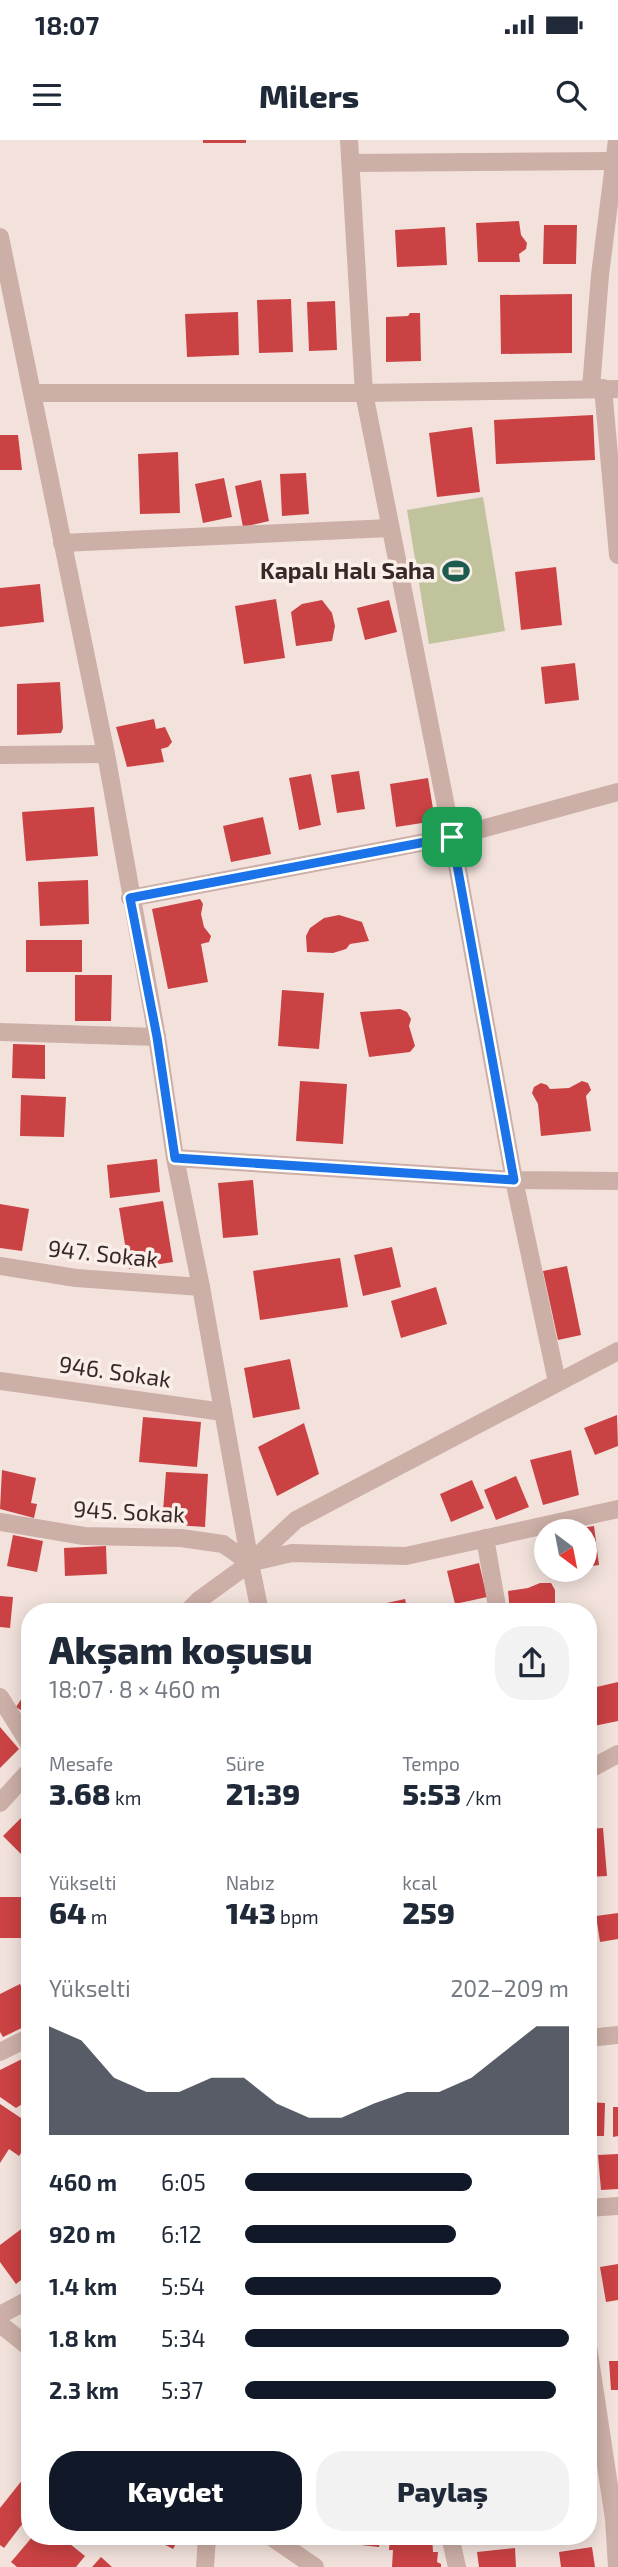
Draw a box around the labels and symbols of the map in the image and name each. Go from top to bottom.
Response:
place label: Kapalı Halı Saha [260,556,435,584]
sports icon: Kapalı Halı Saha [441,556,471,586]
pin [422,807,482,867]
street label: 947. Sokak [47,1233,160,1273]
street label: 946. Sokak [57,1349,173,1393]
street label: 945. Sokak [72,1494,186,1528]
north arrow [534,1519,597,1582]

